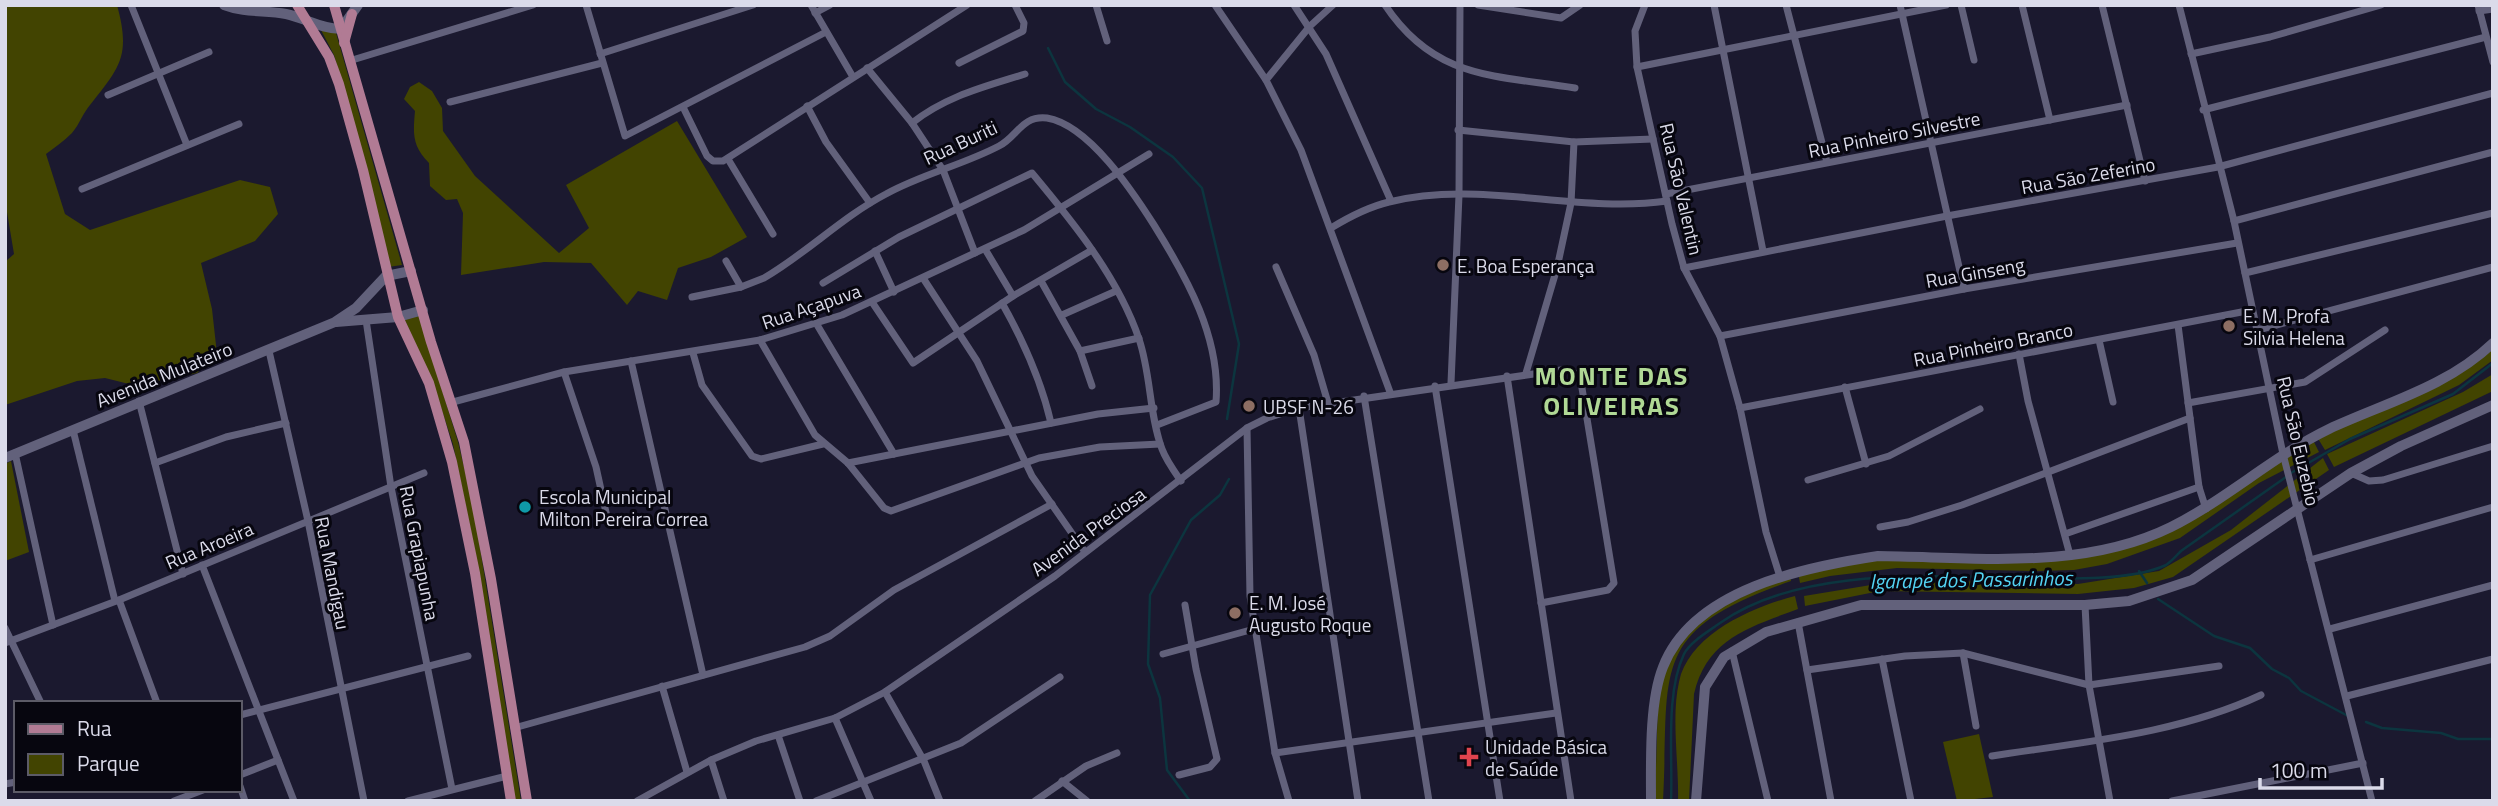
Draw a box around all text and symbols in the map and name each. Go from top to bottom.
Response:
street label: Rua Pinheiro Silvestre [1806,103,1982,165]
street label: Rua Buriti [918,112,1002,172]
street label: Rua São Valentin [1653,120,1711,258]
street label: Rua São Zeferino [2019,149,2157,201]
street label: Rua Ginseng [1923,249,2027,295]
place label: E. Boa Esperança [1457,251,1595,280]
marker: E. Boa Esperança [1435,257,1451,273]
street label: Rua Açapuva [758,275,865,336]
place label: E. M. Profa Silvia Helena [2243,301,2345,352]
street label: Rua Pinheiro Branco [1911,314,2075,374]
marker: E. M. Profa Silvia Helena [2221,318,2237,334]
street label: Avenida Mulateiro [92,333,236,415]
district label: MONTE DAS OLIVEIRAS [1534,356,1690,425]
street label: Rua São Euzebio [2270,373,2328,509]
place label: UBSF N-26 [1263,392,1354,421]
marker: UBSF N-26 [1241,398,1257,414]
street label: Avenida Preciosa [1025,479,1152,583]
place label: Escola Municipal Milton Pereira Correa [539,482,709,533]
street label: Rua Grapiapunha [393,483,447,623]
marker: Escola Municipal Milton Pereira Correa [517,499,533,515]
street label: Rua Aroeira [161,513,258,577]
street label: Rua Mandigau [308,514,358,632]
water label: Igarapé dos Passarinhos [1869,561,2075,597]
place label: E. M. José Augusto Roque [1249,588,1371,639]
marker: E. M. José Augusto Roque [1227,605,1243,621]
legend [14,701,242,792]
text: Rua [77,712,112,744]
place label: Unidade Básica de Saúde [1485,732,1607,783]
scale bar [2260,746,2382,790]
text: Parque [77,747,140,779]
marker: Unidade Básica de Saúde [1459,747,1479,767]
text: 100 m [2270,754,2327,786]

